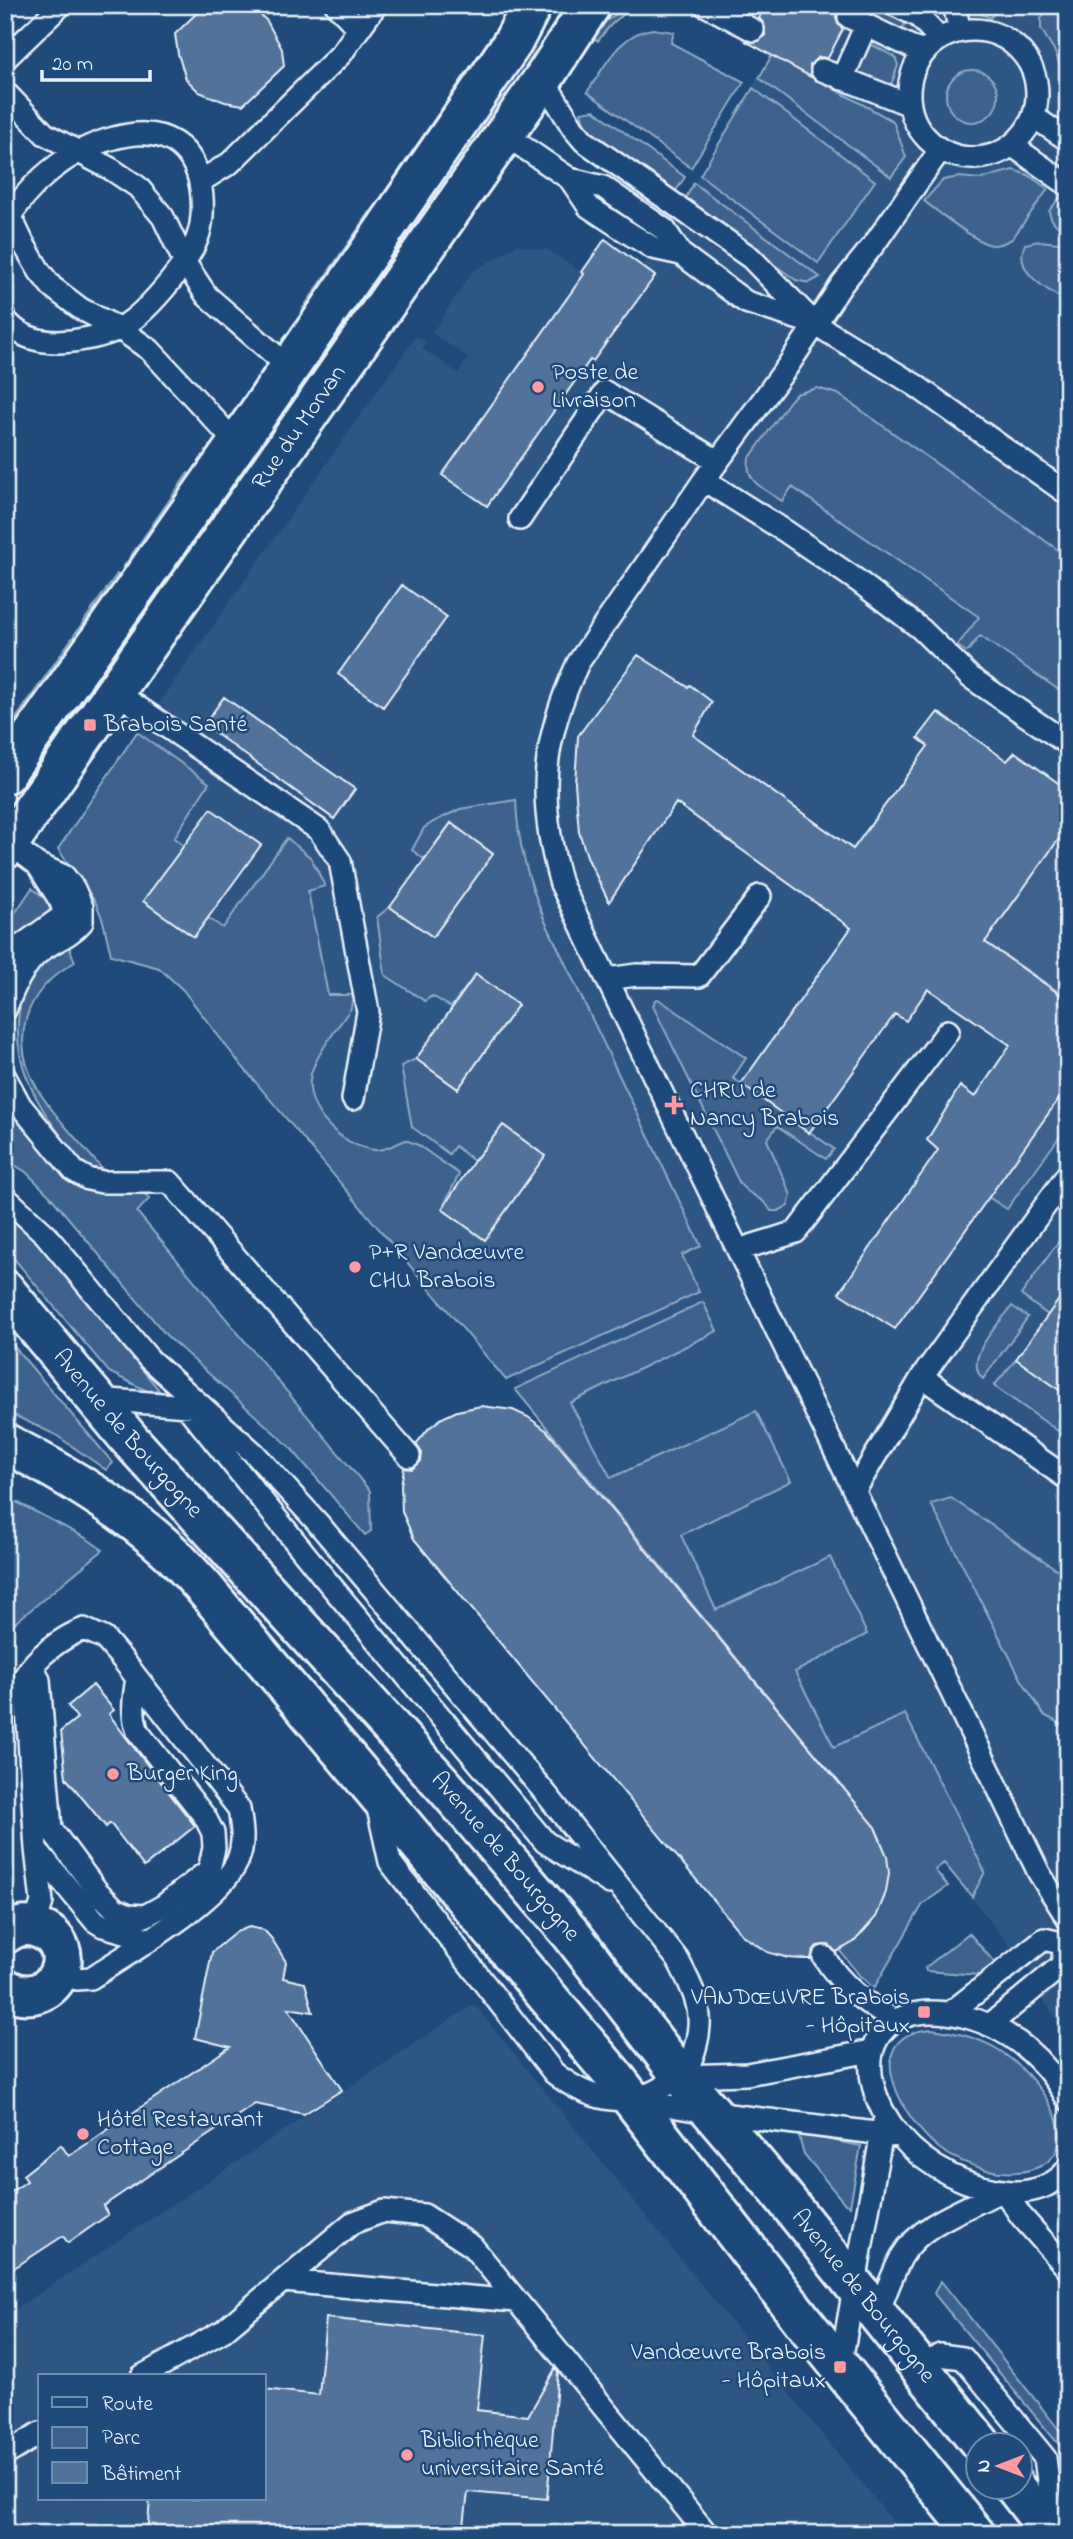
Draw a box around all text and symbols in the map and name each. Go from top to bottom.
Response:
scale bar [42,38,150,82]
text: 20 m [52,50,93,80]
place label: Poste de Livraison [552,356,638,419]
street label: Rue du Morvan [243,358,355,497]
marker: Poste de Livraison [530,379,546,395]
place label: Brabois Santé [103,708,248,743]
marker: Brabois Santé [82,717,98,733]
place label: CHRU de Nancy Brabois [690,1074,839,1138]
marker: CHRU de Nancy Brabois [664,1095,684,1115]
place label: P+R Vandœuvre CHU Brabois [369,1236,524,1299]
marker: P+R Vandœuvre CHU Brabois [347,1259,363,1275]
street label: Avenue de Bourgogne [44,1342,211,1527]
place label: Burger King [126,1757,238,1792]
street label: Avenue de Bourgogne [422,1764,588,1950]
marker: Burger King [105,1766,121,1782]
place label: VANDŒUVRE Brabois - Hôpitaux [690,1981,910,2044]
marker: VANDŒUVRE Brabois - Hôpitaux [916,2004,932,2020]
place label: Hôtel Restaurant Cottage [97,2103,264,2166]
marker: Hôtel Restaurant Cottage [75,2126,91,2142]
street label: Avenue de Bourgogne [782,2202,944,2391]
place label: Vandœuvre Brabois - Hôpitaux [630,2336,826,2399]
marker: Vandœuvre Brabois - Hôpitaux [832,2359,848,2375]
legend [38,2374,266,2500]
text: Route [102,2390,154,2420]
text: Parc [102,2424,141,2454]
place label: Bibliothèque universitaire Santé [420,2424,604,2487]
north arrow [964,2430,1034,2500]
marker: Bibliothèque universitaire Santé [399,2447,415,2463]
text: N [971,2459,998,2472]
text: Bâtiment [101,2460,181,2490]

